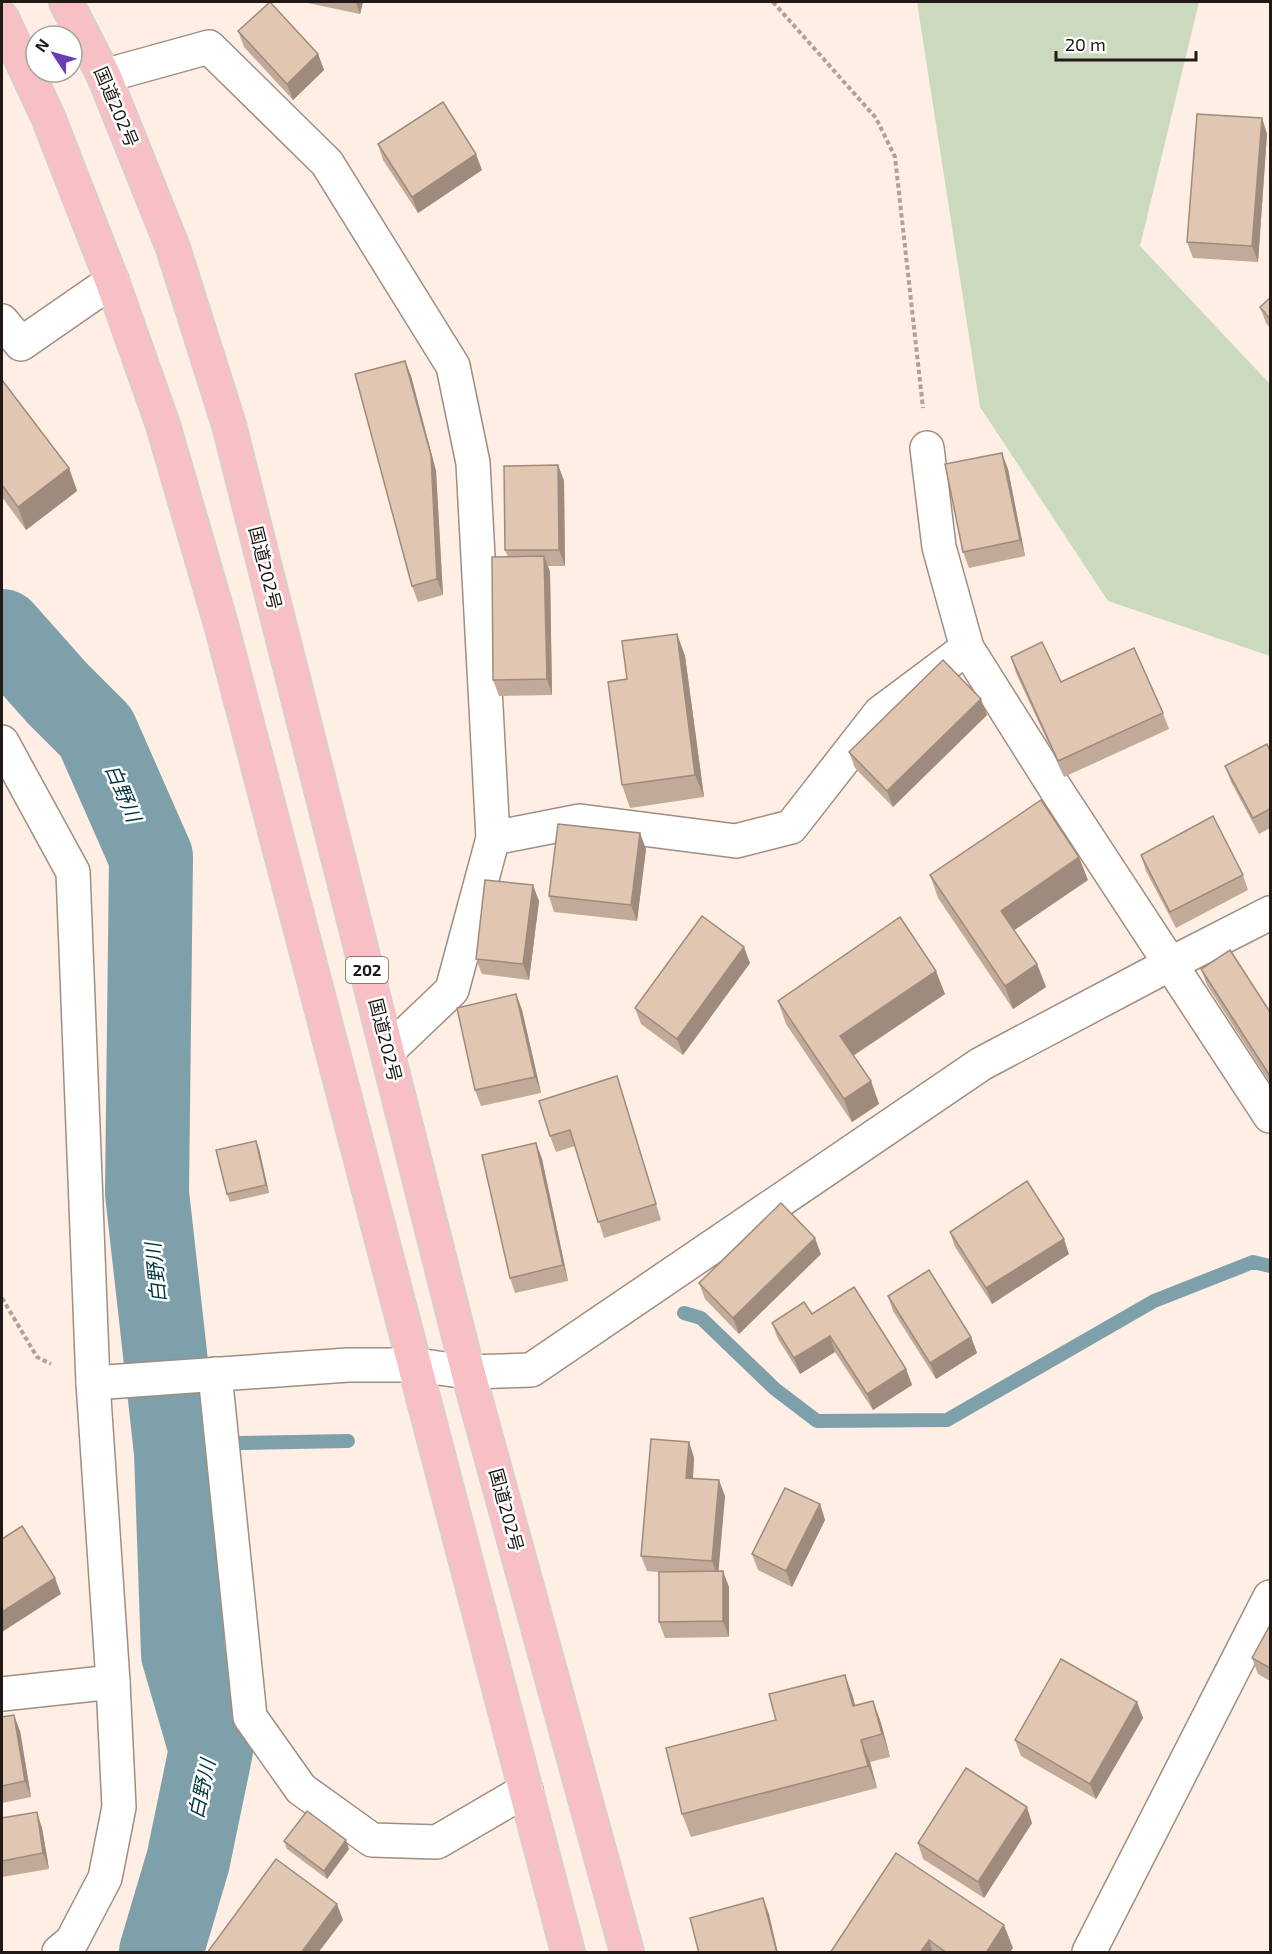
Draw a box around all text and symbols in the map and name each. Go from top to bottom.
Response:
north arrow [24,24,84,84]
scale bar [1056,24,1196,62]
text: 20 m [1065,33,1106,55]
text: N [30,35,53,55]
street label: 国道202号 [90,63,144,150]
street label: 国道202号 [245,524,287,612]
water label: 白野川 [101,760,147,827]
road number: 202 [346,957,388,983]
street label: 国道202号 [365,996,407,1084]
water label: 白野川 [140,1240,170,1304]
street label: 国道202号 [485,1466,529,1554]
water label: 白野川 [183,1755,219,1821]

